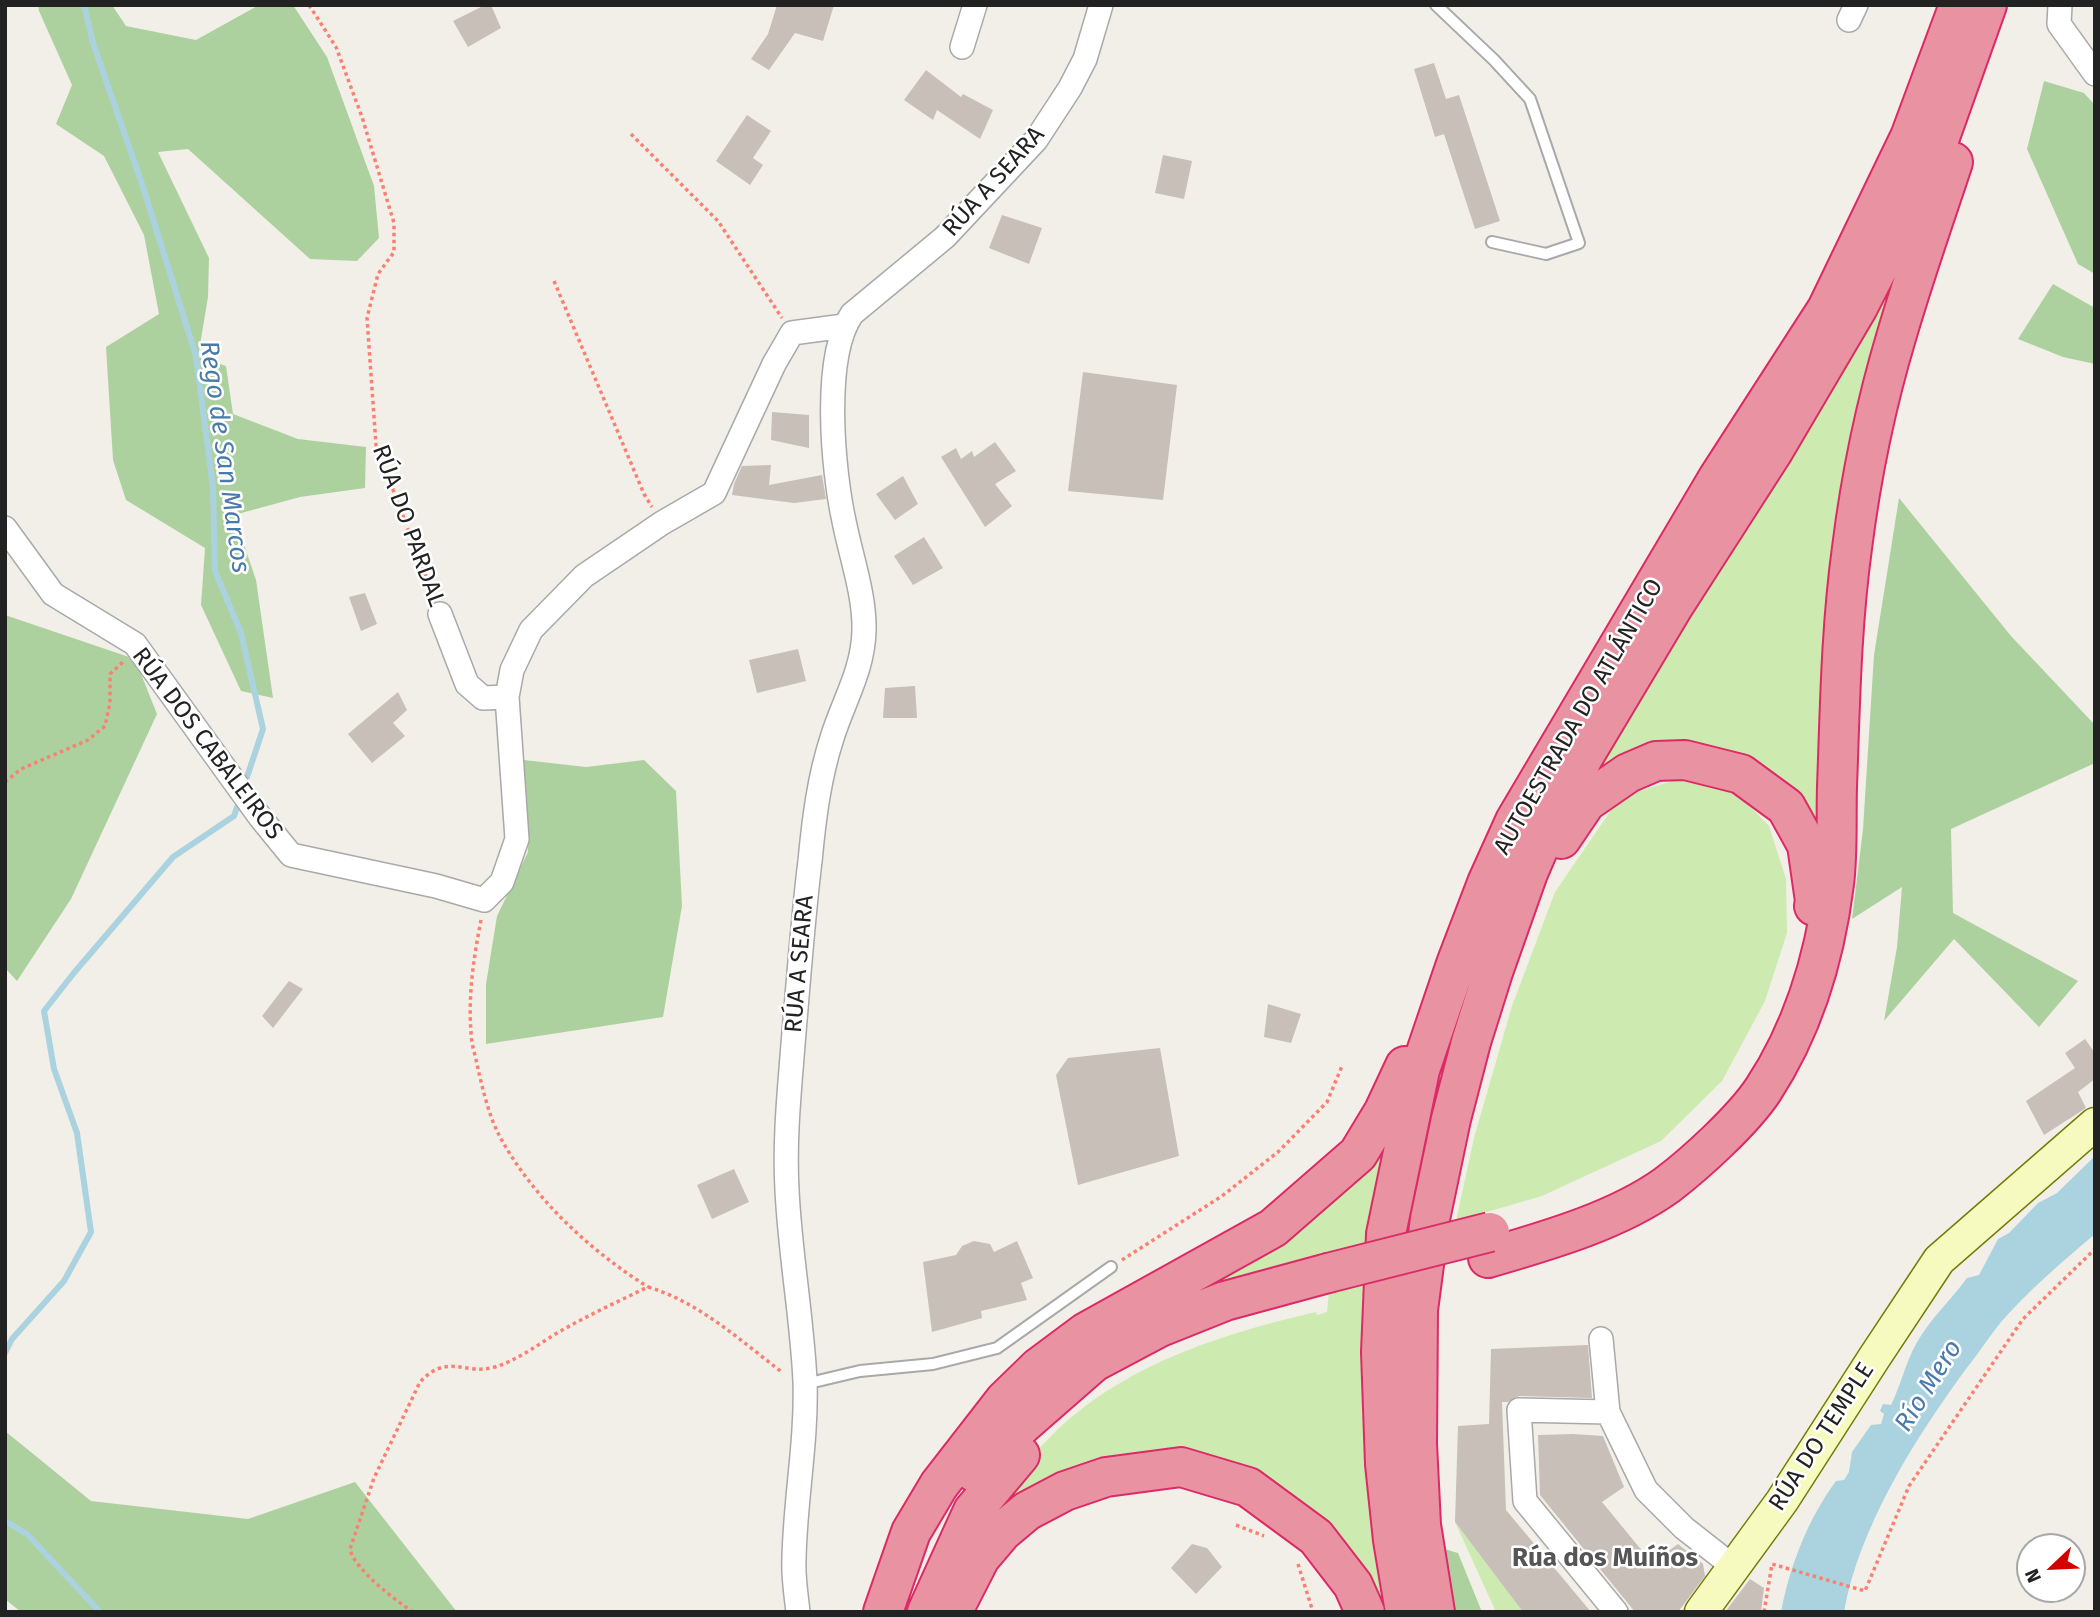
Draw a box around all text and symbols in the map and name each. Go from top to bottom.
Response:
street label: RÚA A SEARA [937,121,1051,243]
water label: Rego de San Marcos [192,339,256,575]
street label: RÚA DO PARDAL [365,441,451,611]
street label: AUTOESTRADA DO ATLÁNTICO [1488,574,1670,860]
street label: RÚA DOS CABALEIROS [125,642,289,846]
street label: RÚA A SEARA [780,894,820,1034]
water label: Río Mero [1889,1334,1969,1438]
street label: RÚA DO TEMPLE [1763,1357,1881,1517]
north arrow [2016,1533,2086,1603]
district label: Rúa dos Muíños [1512,1543,1698,1575]
text: N [2020,1565,2046,1586]

